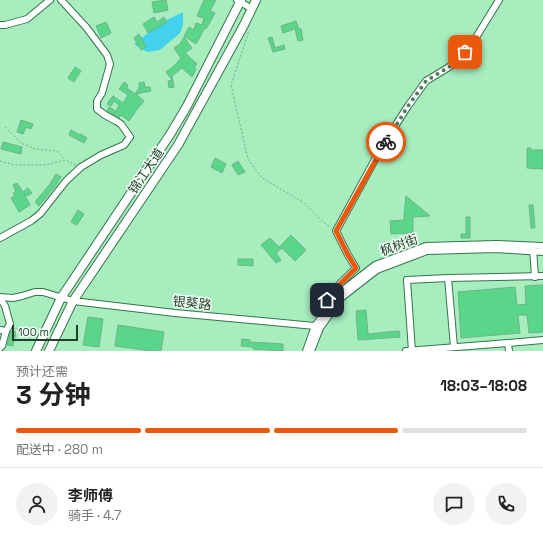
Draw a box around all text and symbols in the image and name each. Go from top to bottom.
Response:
pin [448,35,482,69]
icon: bag [454,41,476,63]
courier [366,122,406,162]
icon: bike [375,131,397,153]
street label: 锦江大道 [124,145,168,197]
street label: 枫树街 [378,230,420,260]
pin [310,283,344,317]
icon: home [316,289,338,311]
street label: 银葵路 [172,293,212,313]
scale bar [12,323,78,342]
text: 100 m [18,325,49,339]
text: 预计还需 [16,363,68,380]
text: 18:03–18:08 [440,376,527,395]
text: 3 分钟 [16,378,90,412]
text: 配送中 · 280 m [16,441,103,458]
button: person [16,483,58,525]
button: chat [433,483,475,525]
button: phone [485,483,527,525]
text: 李师傅 [68,486,113,505]
text: 骑手 · 4.7 [68,507,121,524]

